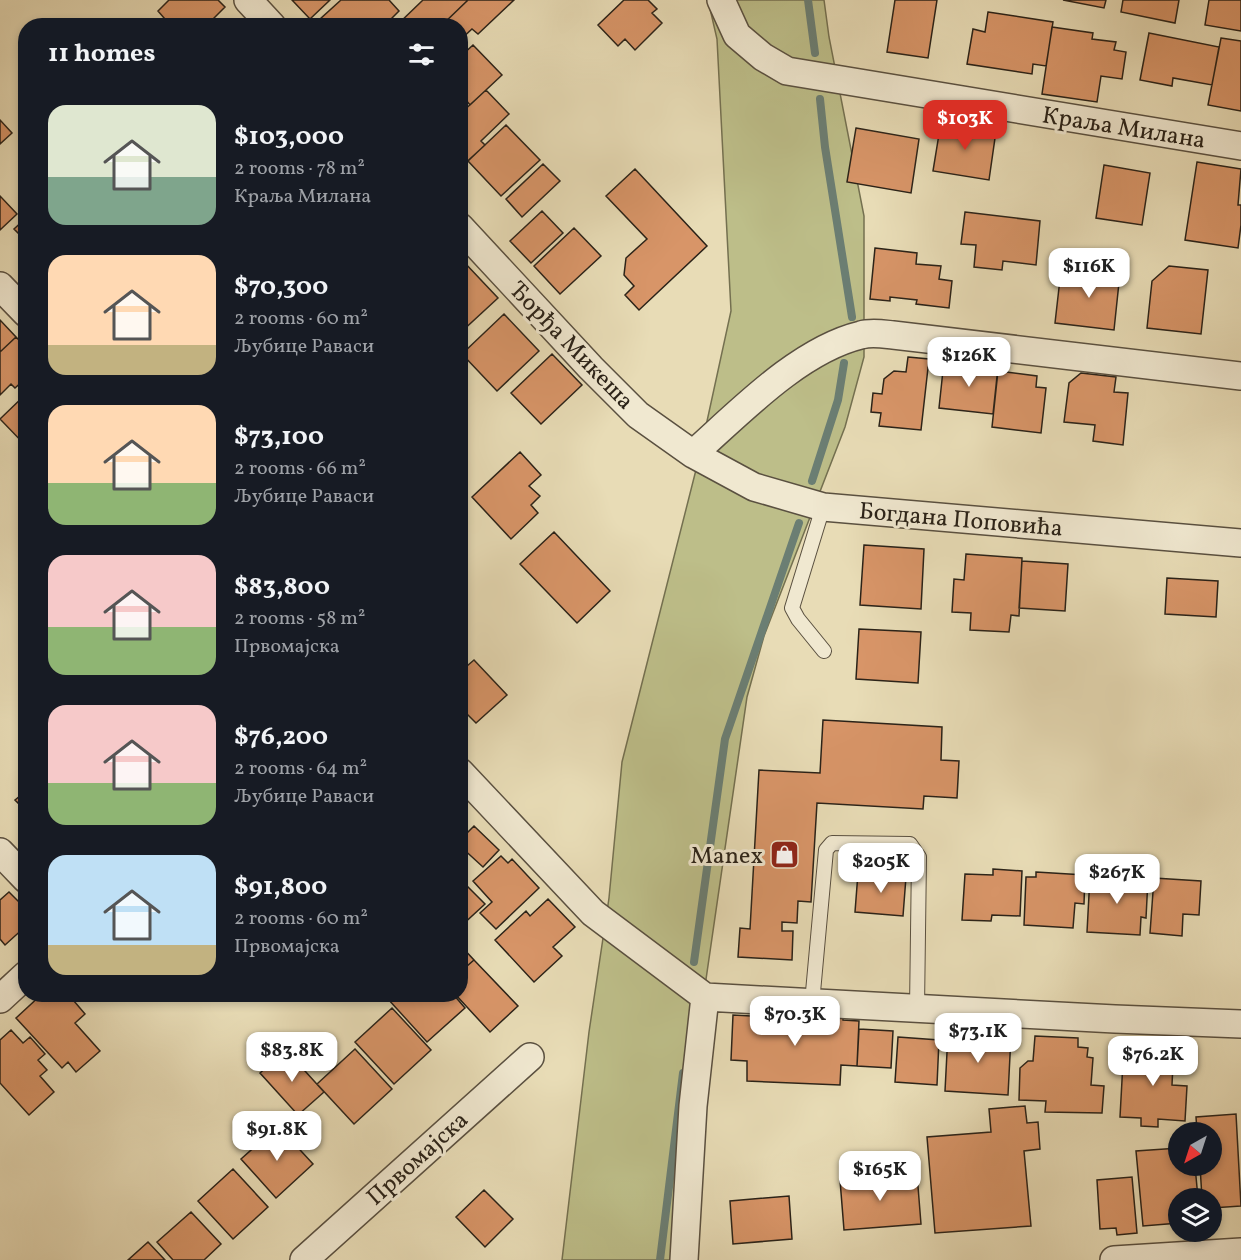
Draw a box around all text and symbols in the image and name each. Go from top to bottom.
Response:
text: 11 homes [48,36,155,72]
icon: filters [405,38,438,71]
street label: Краља Милана [1040,99,1208,159]
pin: $103K [923,100,1007,151]
text: $103K [937,105,993,133]
text: $103,000 [234,119,344,155]
icon: home [96,129,168,201]
text: 2 rooms · 78 m² [234,155,365,183]
text: Краља Милана [234,183,371,211]
pin: $116K [1047,248,1131,299]
text: $116K [1063,253,1115,281]
text: $70,300 [234,269,328,305]
street label: Ђорђа Микеша [500,274,641,418]
icon: home [96,279,168,351]
text: 2 rooms · 60 m² [234,305,368,333]
text: Љубице Раваси [234,333,374,361]
pin: $126K [927,337,1011,388]
text: $126K [941,342,997,370]
text: $73,100 [234,419,324,455]
icon: home [96,429,168,501]
text: 2 rooms · 66 m² [234,455,366,483]
text: Љубице Раваси [234,483,374,511]
street label: Богдана Поповића [857,495,1064,547]
text: $83,800 [234,569,330,605]
icon: home [96,579,168,651]
text: 2 rooms · 58 m² [234,605,365,633]
text: Првомајска [234,633,340,661]
text: $76,200 [234,719,328,755]
icon: home [96,729,168,801]
text: 2 rooms · 64 m² [234,755,367,783]
text: Љубице Раваси [234,783,374,811]
shop icon: Manex [768,839,800,871]
place label: Manex [690,840,763,874]
pin: $205K [839,843,923,894]
text: $205K [852,848,910,876]
pin: $267K [1075,854,1159,905]
text: $267K [1089,859,1145,887]
text: $91,800 [234,869,327,905]
icon: home [96,879,168,951]
text: 2 rooms · 60 m² [234,905,368,933]
text: Првомајска [234,933,340,961]
pin: $70.3K [746,996,844,1047]
text: $70.3K [764,1001,826,1029]
pin: $73.1K [929,1013,1027,1064]
text: $73.1K [949,1018,1007,1046]
pin: $83.8K [243,1032,341,1083]
pin: $76.2K [1104,1036,1202,1087]
text: $83.8K [260,1037,324,1065]
text: $76.2K [1122,1041,1184,1069]
street label: Првомајска [360,1104,477,1215]
pin: $91.8K [228,1111,326,1162]
text: $91.8K [246,1116,308,1144]
north arrow [1168,1122,1222,1176]
map controls [1168,1122,1222,1242]
pin: $165K [838,1151,922,1202]
text: $165K [853,1156,907,1184]
button: layers [1168,1188,1222,1242]

